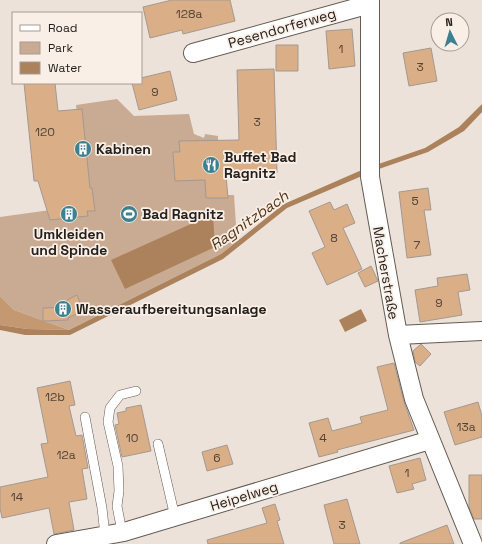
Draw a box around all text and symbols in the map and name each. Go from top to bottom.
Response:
street label: Pesendorferweg [226,4,338,52]
house number: 128a [176,6,202,22]
legend [12,12,142,84]
north arrow [430,12,470,52]
text: N [445,15,453,29]
text: Road [48,20,77,36]
text: Park [48,40,73,56]
house number: 1 [338,41,344,57]
house number: 3 [416,59,424,75]
text: Water [48,60,82,76]
house number: 9 [151,84,159,100]
house number: 3 [253,114,261,130]
house number: 120 [35,124,55,140]
building icon: Kabinen [73,139,93,159]
place label: Kabinen [96,140,151,158]
place label: Buffet Bad Ragnitz [224,148,296,182]
restaurant icon: Buffet Bad Ragnitz [201,155,221,175]
water label: Ragnitzbach [206,186,293,254]
house number: 5 [411,193,419,209]
building icon: Umkleiden und Spinde [59,204,79,224]
sports icon: Bad Ragnitz [119,204,139,224]
place label: Bad Ragnitz [142,205,223,223]
place label: Umkleiden und Spinde [31,225,107,259]
street label: Macherstraße [369,225,403,321]
house number: 8 [330,230,338,246]
house number: 7 [414,237,421,253]
house number: 9 [435,295,443,311]
building icon: Wasseraufbereitungsanlage [53,299,73,319]
place label: Wasseraufbereitungsanlage [76,300,267,318]
house number: 12b [45,389,65,405]
house number: 13a [456,419,476,435]
house number: 10 [126,430,138,446]
house number: 4 [319,430,327,446]
house number: 12a [56,447,76,463]
house number: 6 [213,450,221,466]
house number: 1 [404,465,410,481]
street label: Heipelweg [208,477,280,515]
house number: 14 [11,489,24,505]
house number: 3 [338,517,346,533]

